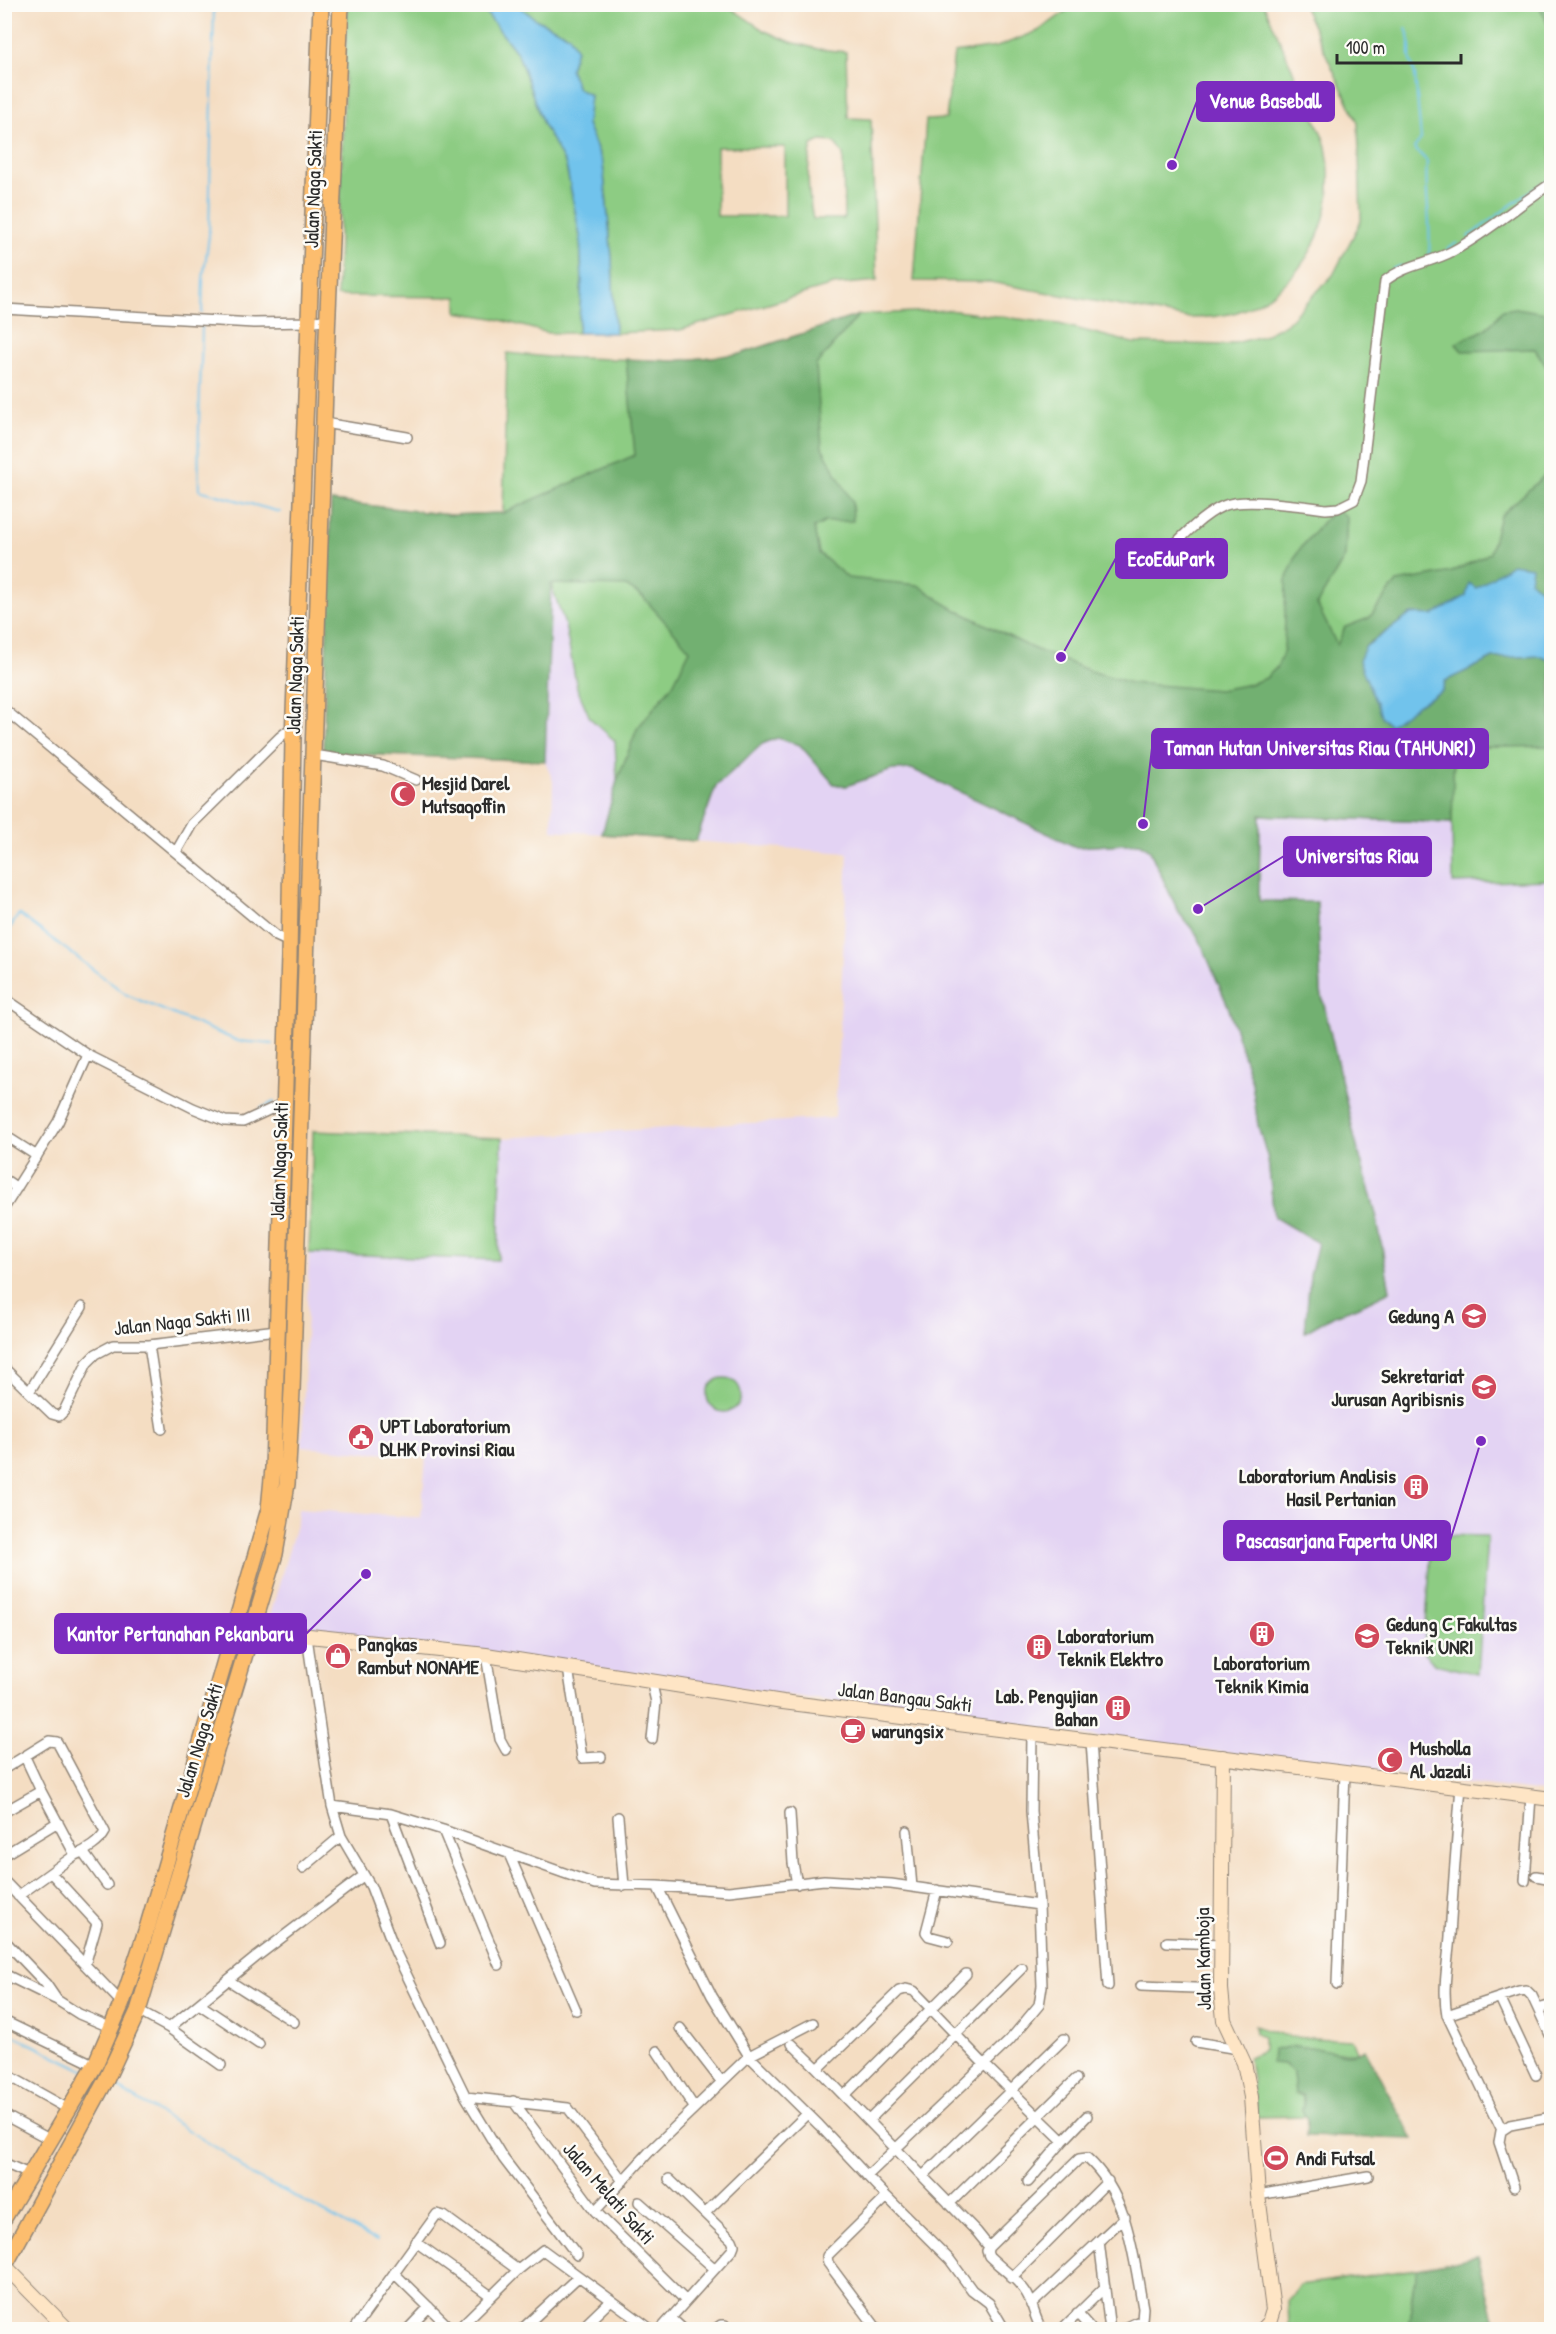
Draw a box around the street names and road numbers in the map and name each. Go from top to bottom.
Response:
street label: Jalan Naga Sakti [297,129,328,249]
street label: Jalan Naga Sakti [279,615,310,735]
street label: Jalan Naga Sakti [263,1101,294,1221]
street label: Jalan Naga Sakti III [112,1300,252,1341]
street label: Jalan Bangau Sakti [836,1675,974,1718]
street label: Jalan Naga Sakti [168,1679,229,1800]
street label: Jalan Kamboja [1188,1907,1217,2011]
street label: Jalan Melati Sakti [557,2136,661,2250]

